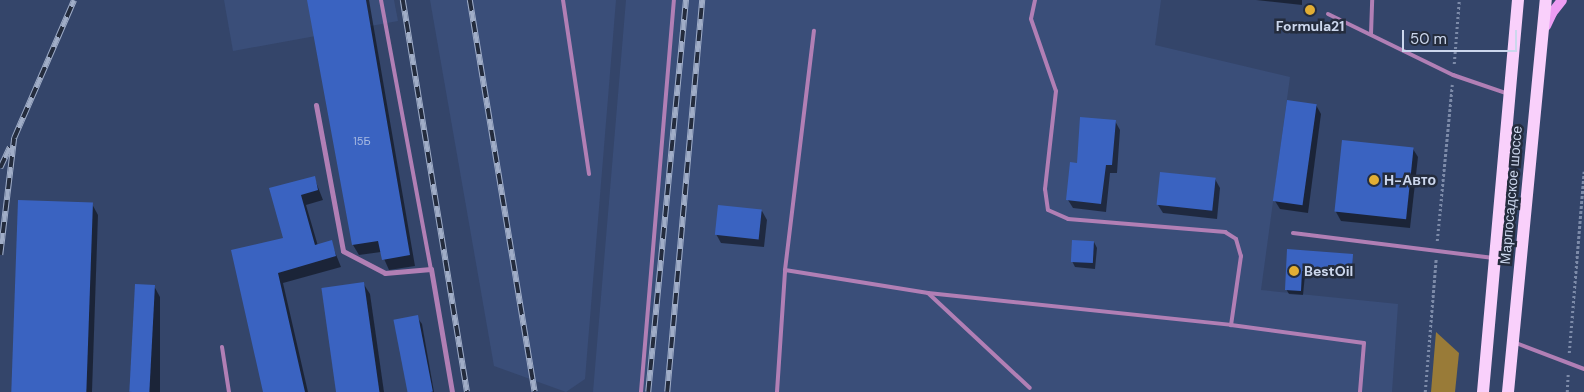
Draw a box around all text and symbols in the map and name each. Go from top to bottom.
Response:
marker: Formula21 [1304,4,1316,16]
place label: Formula21 [1276,18,1344,34]
scale bar [1404,20,1519,52]
text: 50 m [1410,29,1447,49]
street label: Марпосадское шоссе [1497,125,1525,265]
house number: 15Б [353,134,371,148]
place label: Н-Авто [1384,172,1436,188]
marker: Н-Авто [1368,174,1380,186]
place label: BestOil [1304,263,1353,279]
marker: BestOil [1288,265,1300,277]

